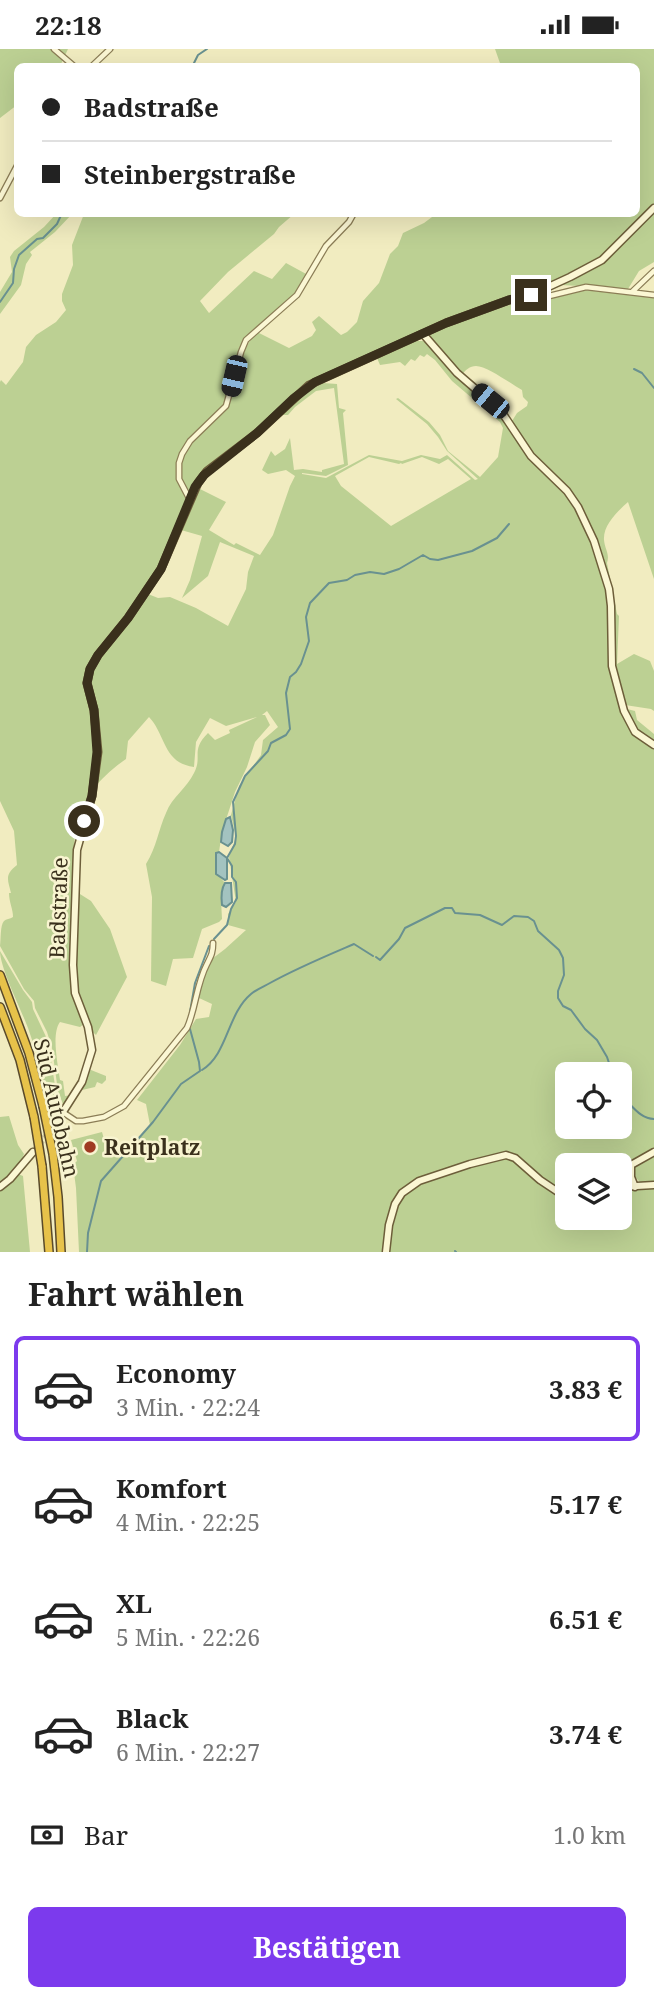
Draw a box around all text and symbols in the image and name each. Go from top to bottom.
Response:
text: 22:18 [35,7,102,43]
text: Badstraße [84,89,219,125]
text: Steinbergstraße [84,156,296,192]
route end [515,279,547,311]
car [220,353,249,399]
car [468,380,513,422]
route start [68,805,100,837]
street label: Badstraße [42,857,74,959]
street label: Süd Autobahn [27,1036,87,1180]
map controls [555,1062,632,1230]
button: locate [555,1062,632,1139]
place label: Reitplatz [104,1133,200,1161]
marker: Reitplatz [82,1139,98,1155]
button: layers [555,1153,632,1230]
text: Fahrt wählen [28,1272,244,1315]
text: Economy [116,1355,236,1391]
icon: car [32,1357,95,1420]
text: 3.83 € [549,1371,622,1407]
text: 3 Min. · 22:24 [116,1391,260,1423]
text: Komfort [116,1470,227,1506]
icon: car [32,1472,95,1535]
text: 5.17 € [549,1486,622,1522]
text: 4 Min. · 22:25 [116,1506,260,1538]
text: XL [116,1585,152,1621]
icon: car [32,1587,95,1650]
text: 6.51 € [549,1601,622,1637]
text: 5 Min. · 22:26 [116,1621,260,1653]
text: Black [116,1700,189,1736]
icon: car [32,1702,95,1765]
text: 3.74 € [549,1716,622,1752]
text: 6 Min. · 22:27 [116,1736,260,1768]
icon: cash [28,1816,66,1854]
text: Bar [84,1817,128,1853]
text: 1.0 km [553,1819,626,1851]
button: Bestätigen [28,1907,626,1987]

